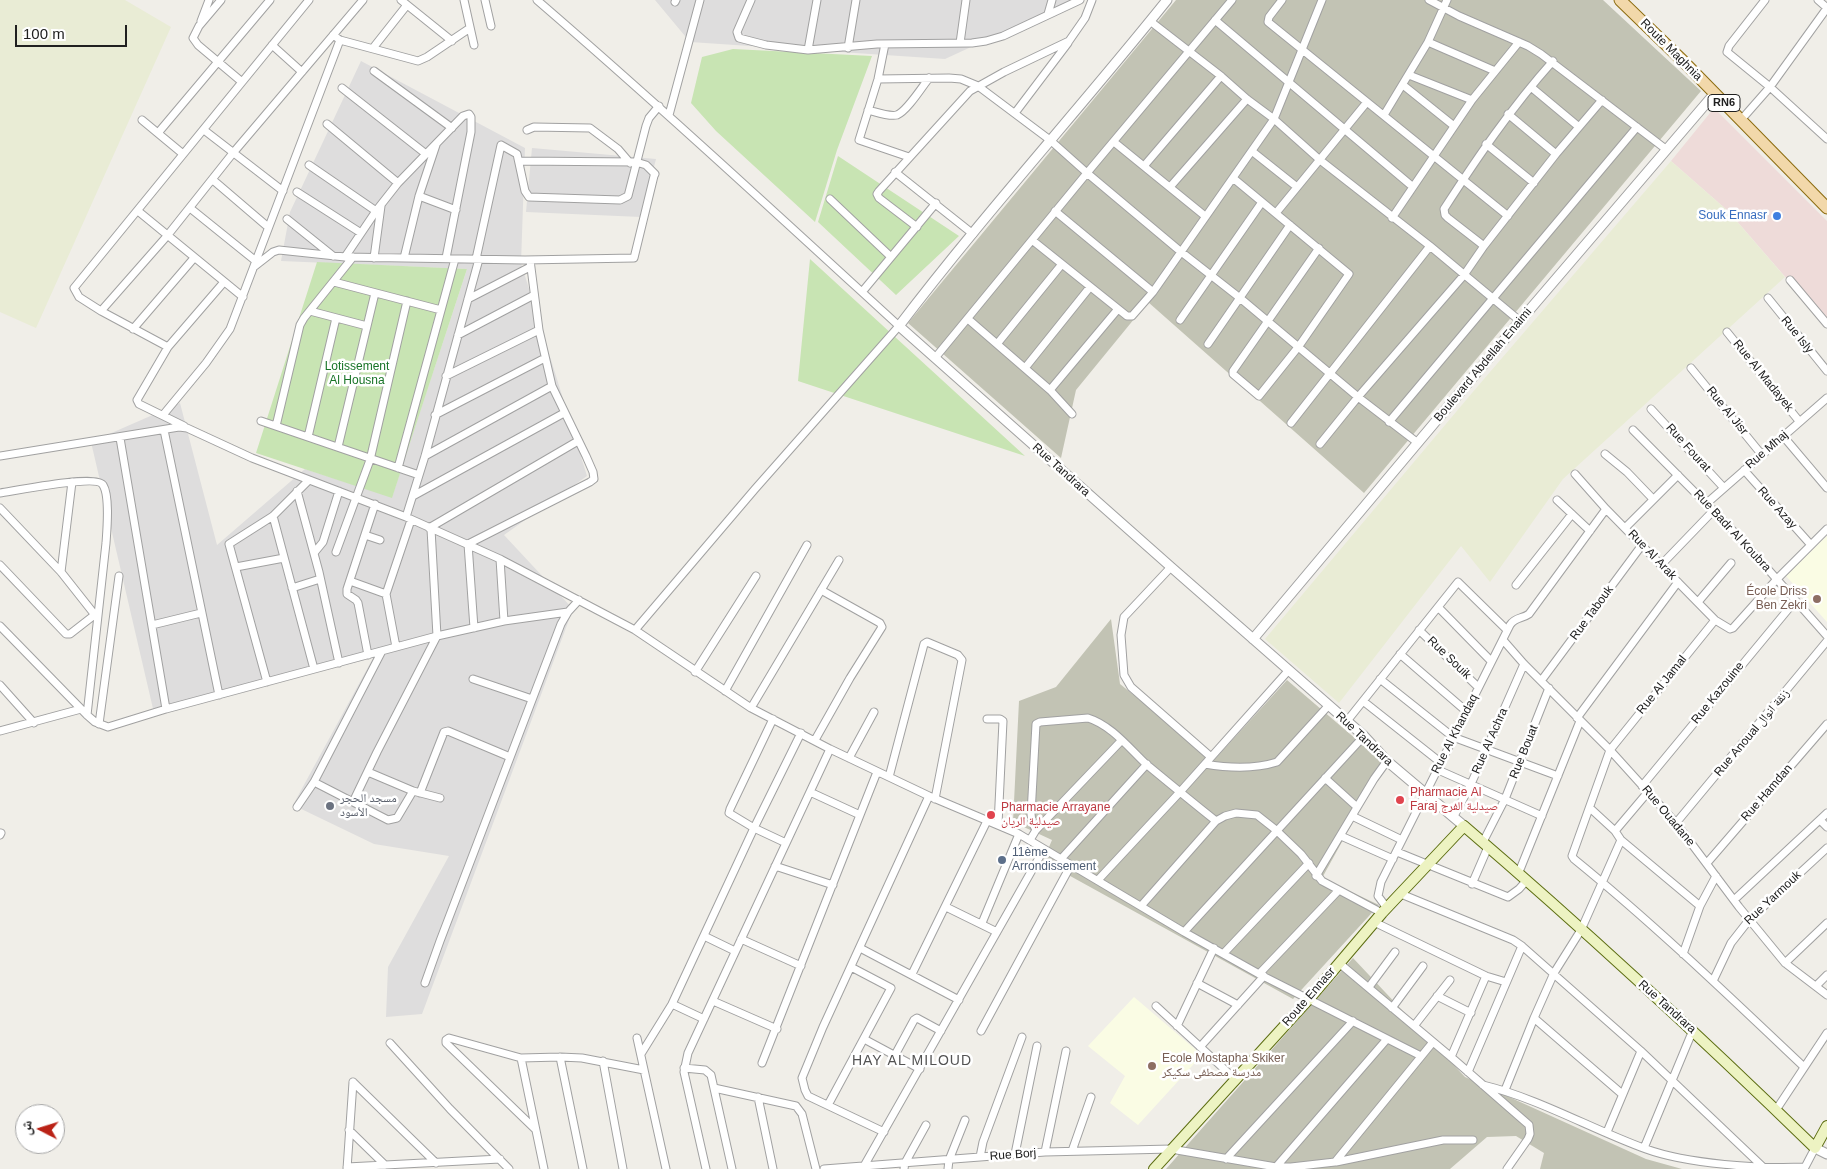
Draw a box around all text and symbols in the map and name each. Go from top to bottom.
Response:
scale bar [18,15,130,47]
street label: Route Maghnia [1637,16,1705,84]
text: 100 m [23,25,65,42]
road number: RN6 [1708,95,1740,112]
place label: Souk Ennasr [1698,209,1767,223]
marker: Souk Ennasr [1771,210,1783,222]
street label: Boulevard Abdellah Enaimi [1431,305,1535,425]
street label: Rue Isly [1778,314,1816,356]
street label: Rue Al Madayek [1730,337,1796,415]
park label: Lotissement Al Housna [325,360,389,388]
street label: Rue Al Jisr [1703,384,1751,438]
street label: Rue Fourat [1663,421,1713,475]
street label: Rue Mhaj [1743,428,1791,472]
street label: Rue Tandrara [1029,440,1093,500]
street label: Rue Azay [1754,484,1800,532]
street label: Rue Badr Al Koubra [1690,487,1774,575]
street label: Rue Al Arak [1625,527,1679,583]
street label: Rue Tabouk [1567,583,1617,643]
place label: École Driss Ben Zekri [1746,585,1807,613]
marker: École Driss Ben Zekri [1811,593,1823,605]
street label: Rue Souik [1424,634,1474,682]
street label: Rue Al Jamal [1634,653,1690,717]
street label: Rue Kazouine [1689,659,1747,727]
street label: Rue Anoual زنقة انوال [1711,687,1793,779]
street label: Rue Al Khandaq [1429,692,1481,776]
street label: Rue Al Achra [1469,706,1511,776]
street label: Rue Tandrara [1333,709,1395,769]
street label: Rue Bouat [1507,723,1541,781]
street label: Rue Hamdan [1738,762,1796,824]
street label: Rue Ouadane [1638,783,1698,849]
place label: Pharmacie Al Faraj صيدلية الفرج [1410,786,1498,814]
place label: مسجد الحجر الأسود [340,792,397,820]
marker: Pharmacie Al Faraj صيدلية الفرج [1394,794,1406,806]
marker: مسجد الحجر الأسود [324,800,336,812]
place label: Pharmacie Arrayane صيدلية الريان [1001,801,1110,829]
marker: Pharmacie Arrayane صيدلية الريان [985,809,997,821]
place label: 11ème Arrondissement [1012,846,1096,874]
marker: 11ème Arrondissement [996,854,1008,866]
street label: Rue Yarmouk [1742,868,1804,928]
street label: Route Ennasr [1279,965,1339,1029]
street label: Rue Tandrara [1635,977,1699,1037]
place label: Ecole Mostapha Skiker مدرسة مصطفى سكيكر [1162,1052,1285,1080]
district label: HAY AL MILOUD [850,1053,974,1069]
marker: Ecole Mostapha Skiker مدرسة مصطفى سكيكر [1146,1060,1158,1072]
north arrow [15,1104,65,1154]
text: ش [17,1120,35,1136]
street label: Rue Borj [989,1146,1037,1164]

